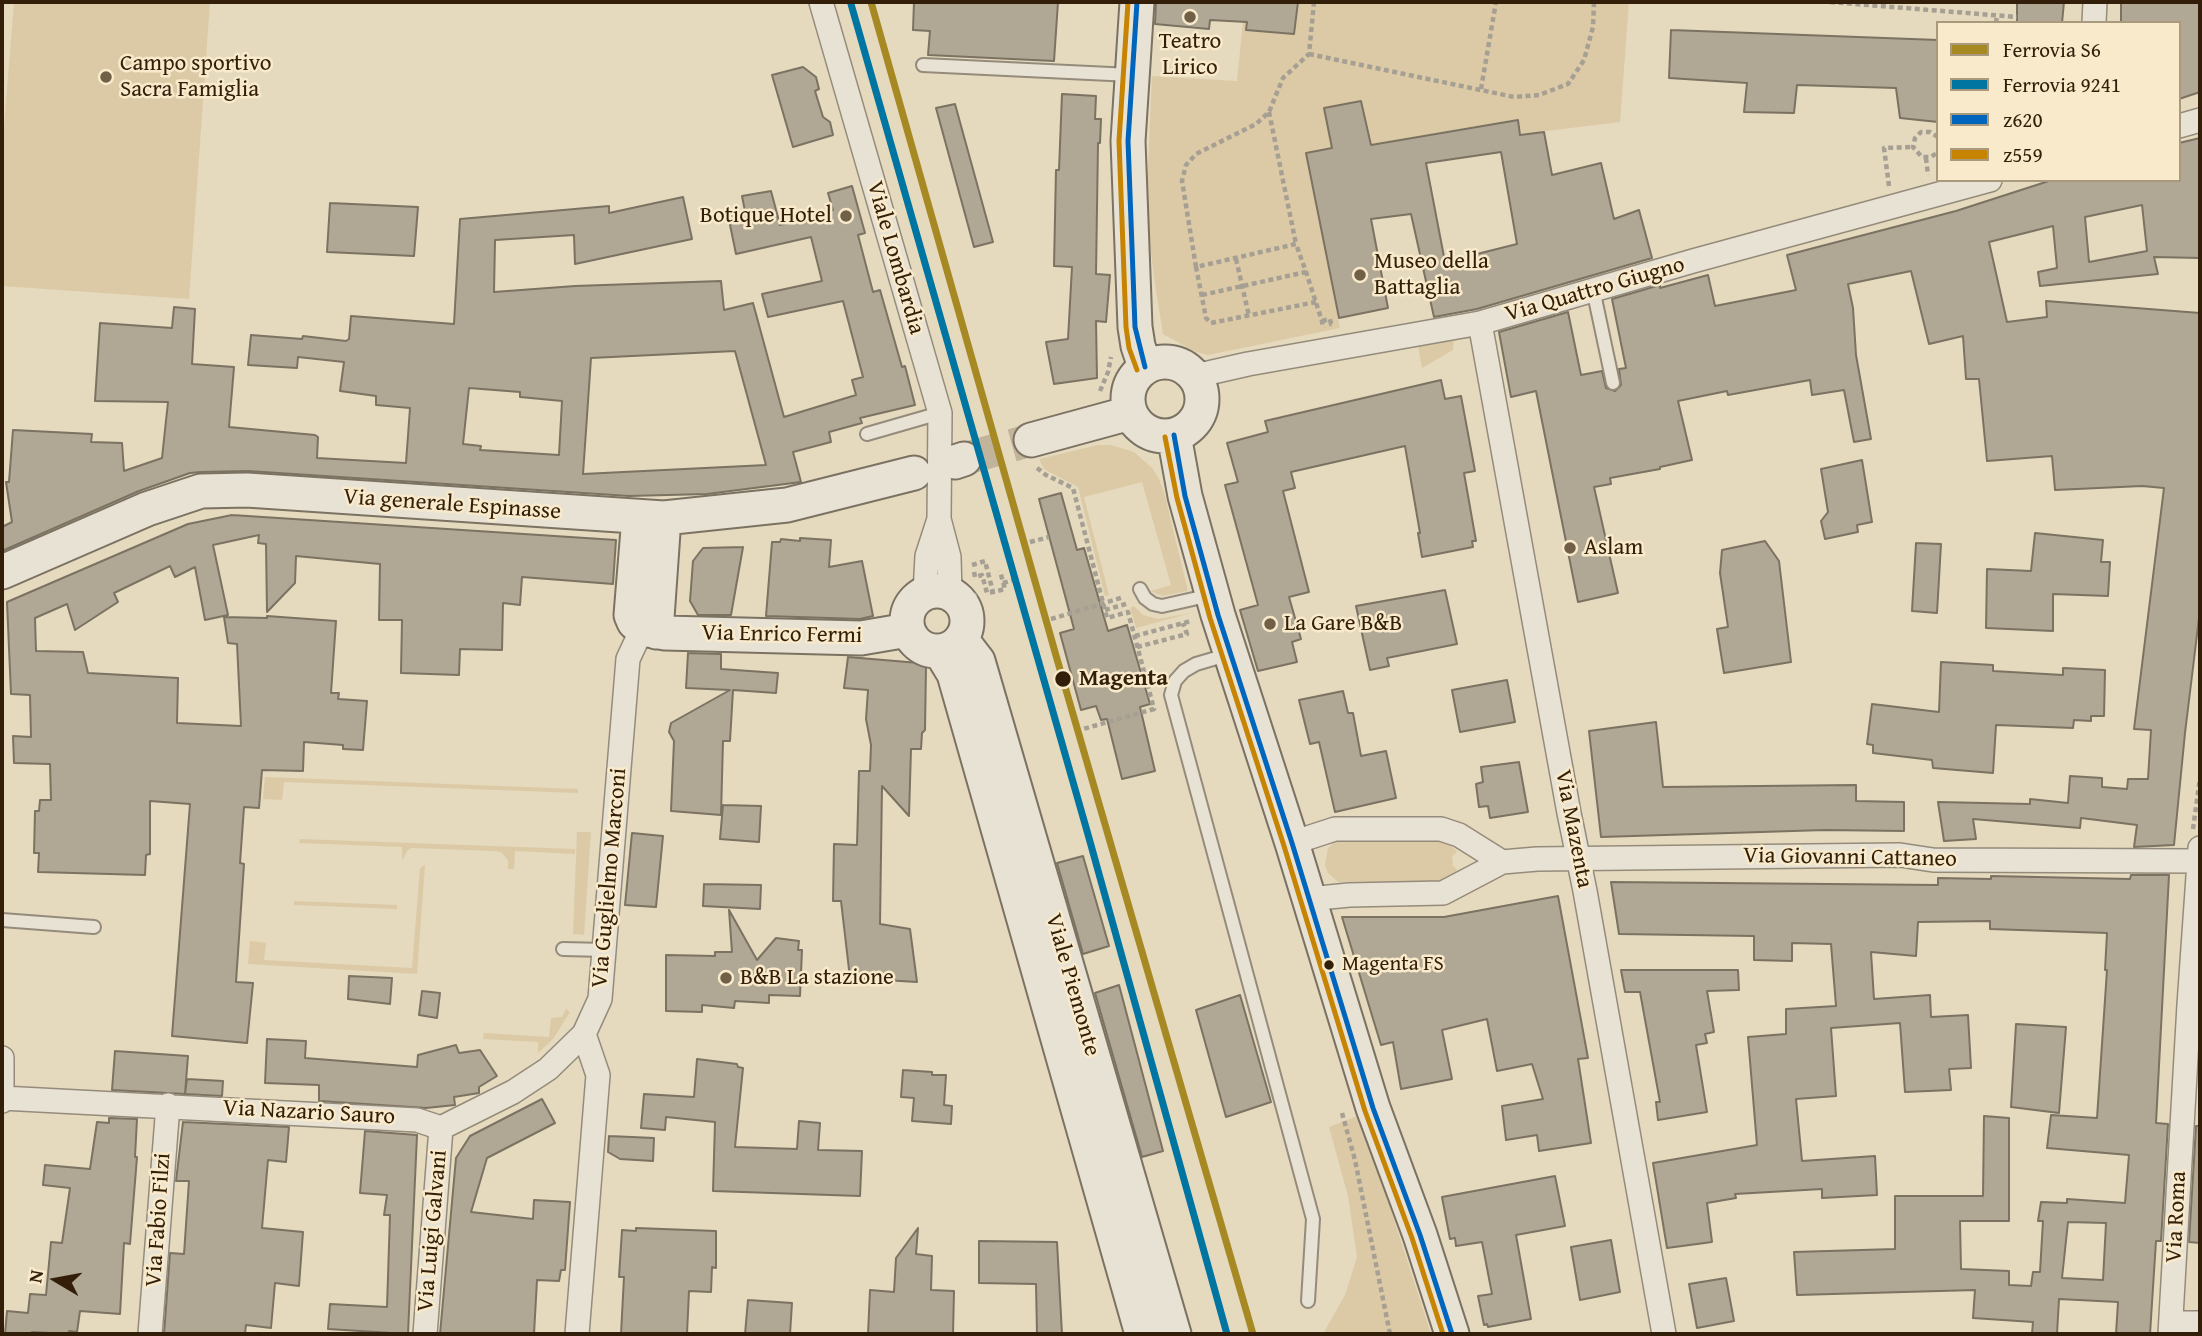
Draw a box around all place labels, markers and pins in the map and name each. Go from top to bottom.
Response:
marker: Teatro Lirico [1182,9,1198,25]
place label: Teatro Lirico [1159,28,1221,82]
place label: Campo sportivo Sacra Famiglia [120,50,271,104]
marker: Campo sportivo Sacra Famiglia [98,69,114,85]
place label: Botique Hotel [700,202,832,230]
marker: Botique Hotel [838,208,854,224]
place label: Museo della Battaglia [1374,248,1489,302]
marker: Museo della Battaglia [1352,267,1368,283]
place label: Aslam [1584,534,1643,562]
marker: Aslam [1562,540,1578,556]
place label: La Gare B&B [1284,610,1402,638]
marker: La Gare B&B [1262,616,1278,632]
place label: Magenta [1079,665,1168,693]
marker: Magenta [1053,669,1073,689]
place label: Magenta FS [1342,952,1444,978]
marker: Magenta FS [1322,958,1336,972]
place label: B&B La stazione [740,964,894,992]
marker: B&B La stazione [718,970,734,986]

